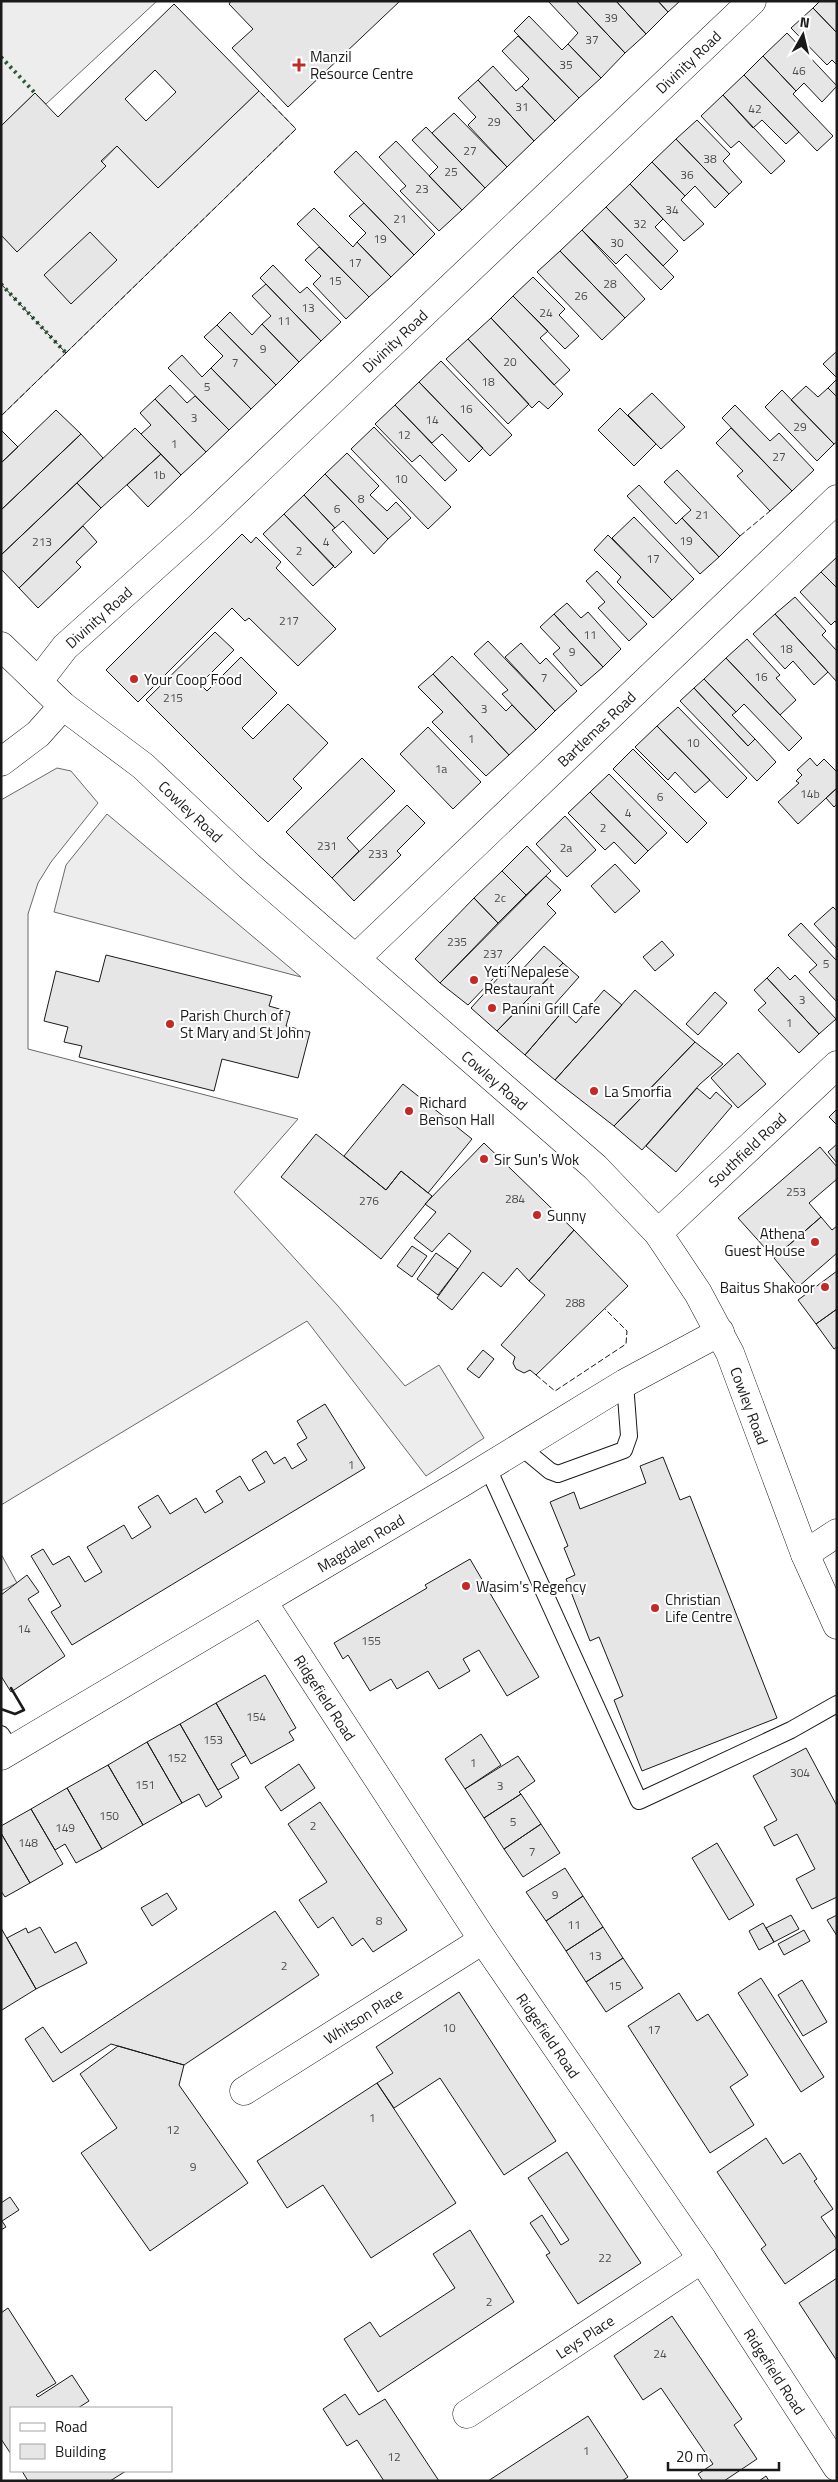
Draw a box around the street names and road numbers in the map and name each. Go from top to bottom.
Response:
street label: Divinity Road [650,25,726,99]
street label: Divinity Road [356,304,433,378]
street label: Divinity Road [60,581,137,653]
street label: Bartlemas Road [552,686,641,772]
street label: Cowley Road [153,775,228,847]
street label: Cowley Road [457,1045,533,1115]
street label: Southfield Road [702,1107,791,1192]
street label: Cowley Road [725,1363,775,1448]
street label: Magdalen Road [312,1508,409,1578]
street label: Ridgefield Road [289,1650,362,1745]
street label: Whitson Place [319,1982,407,2049]
street label: Ridgefield Road [511,1988,586,2083]
street label: Leys Place [551,2309,619,2364]
street label: Ridgefield Road [738,2323,811,2419]

